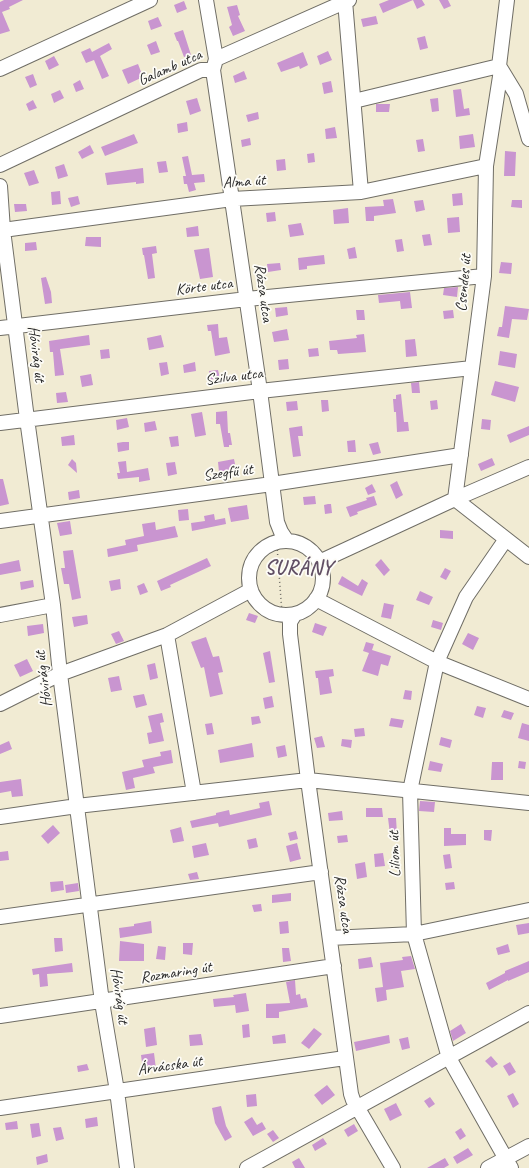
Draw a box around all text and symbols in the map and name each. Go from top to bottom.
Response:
street label: Galamb utca [135,45,205,91]
street label: Alma út [222,171,266,193]
street label: Csendes út [452,254,476,312]
street label: Rózsa utca [249,263,277,323]
street label: Körte utca [175,274,233,300]
street label: Hóvirág út [23,325,49,383]
street label: Szilva utca [204,364,264,390]
street label: Szegfű út [202,460,254,486]
district label: SURÁNY [265,557,333,581]
street label: Hóvirág út [31,650,57,708]
street label: Liliom út [385,831,405,877]
street label: Rózsa utca [329,874,357,934]
street label: Rozmaring út [139,958,213,988]
street label: Hóvirág út [106,967,132,1025]
street label: Árvácska út [136,1052,204,1080]

